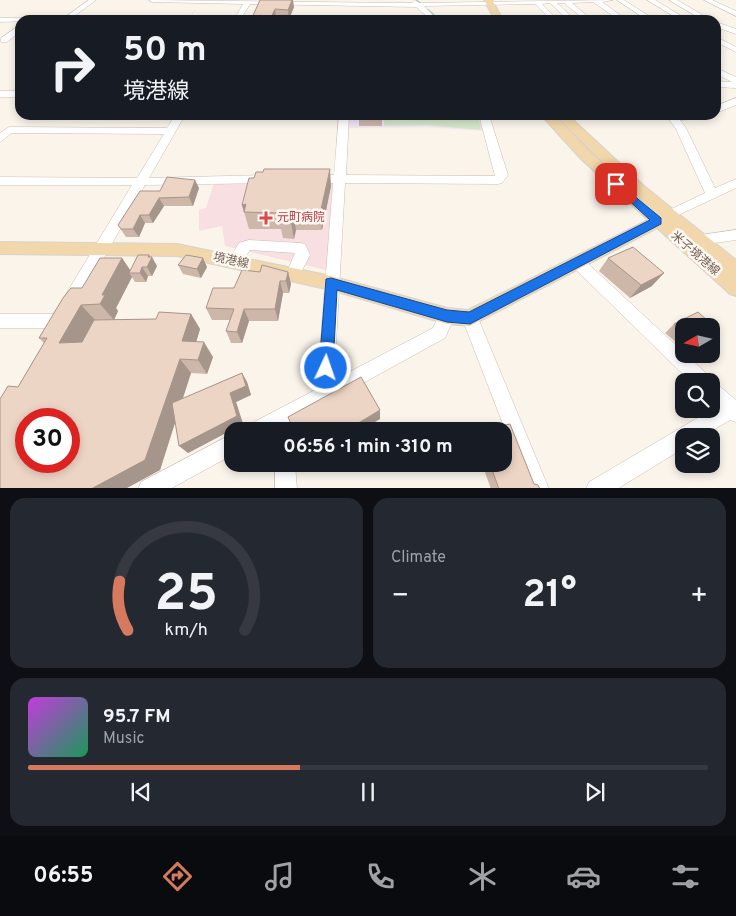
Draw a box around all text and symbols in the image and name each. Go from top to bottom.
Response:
text: 50 m [123,29,207,73]
icon: right [40,35,105,100]
text: 境港線 [123,79,189,106]
pin [595,163,637,205]
icon: arrive [602,170,630,198]
place label: 元町病院 [277,210,325,226]
marker: 元町病院 [259,211,273,225]
street label: 米子境港線 [667,228,723,280]
street label: 境港線 [212,249,250,273]
north arrow [675,318,720,362]
map controls [675,318,720,473]
position arrow [299,341,351,393]
button: search [675,373,720,418]
speed limit sign: 30 [15,408,80,473]
button: layers [675,428,720,473]
text: 06:56 · 1 min · 310 m [283,435,453,459]
text: Climate [391,548,446,568]
text: 25 [155,563,218,629]
text: 21° [522,572,577,621]
text: − [391,579,409,615]
text: + [690,579,708,615]
text: km/h [165,619,208,642]
text: 95.7 FM [103,705,171,729]
text: Music [103,729,144,749]
icon: previous [127,778,155,806]
icon: pause [354,778,382,806]
icon: next [581,778,609,806]
icon: directions [160,859,195,894]
icon: music [262,859,297,894]
icon: phone [363,859,398,894]
icon: climate [465,859,500,894]
icon: car [566,859,601,894]
icon: filters [668,859,703,894]
text: 06:55 [33,863,93,890]

